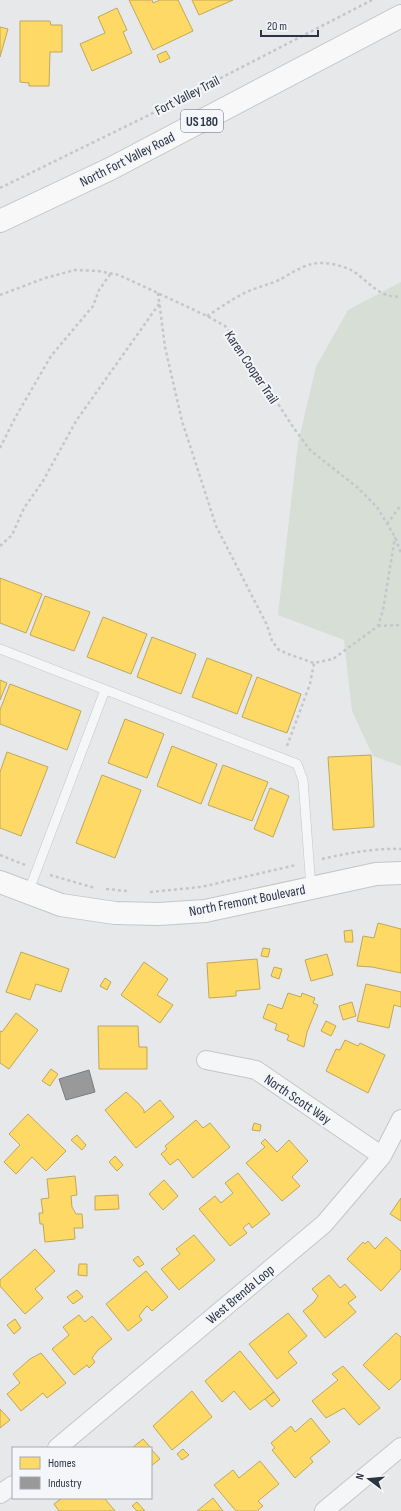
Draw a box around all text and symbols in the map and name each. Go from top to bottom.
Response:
scale bar [261,12,318,38]
text: 20 m [267,19,287,34]
street label: Fort Valley Trail [152,72,222,119]
road number: US 180 [181,110,223,132]
street label: North Fort Valley Road [77,128,178,191]
street label: Karen Cooper Trail [221,328,282,407]
street label: North Fremont Boulevard [188,881,307,920]
street label: North Scott Way [261,1071,335,1128]
street label: West Brenda Loop [203,1261,278,1328]
legend [12,1447,152,1499]
text: Homes [48,1456,76,1471]
north arrow [349,1459,389,1499]
text: N [353,1472,367,1481]
text: Industry [48,1476,82,1491]

